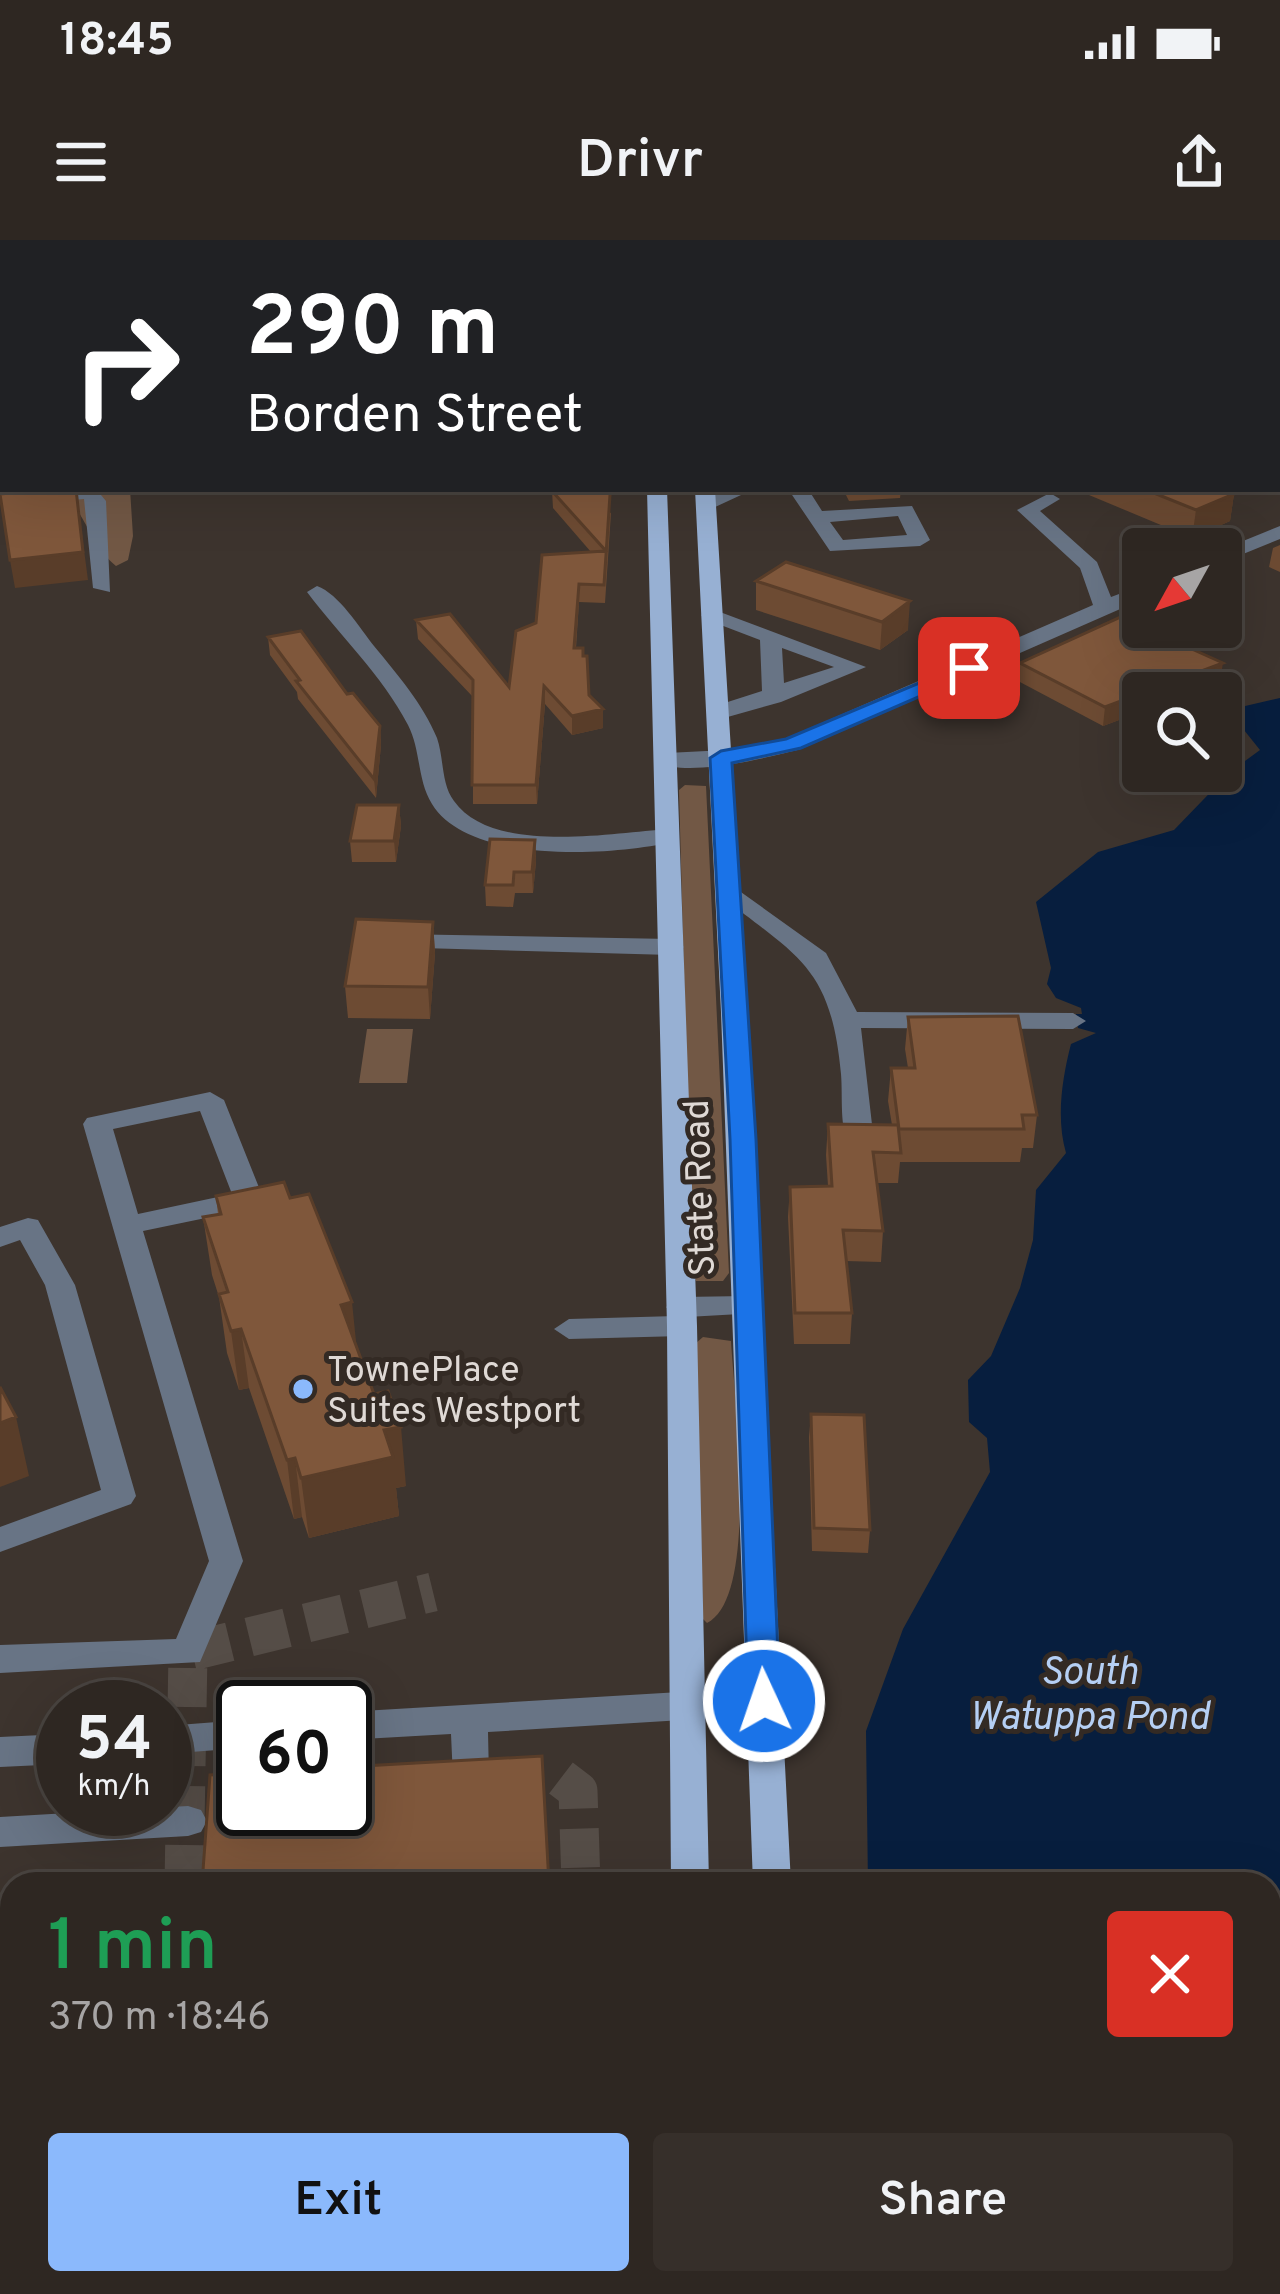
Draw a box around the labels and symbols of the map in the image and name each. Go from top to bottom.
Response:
north arrow [1122,528,1242,648]
pin [918,617,1020,719]
street label: State Road [676,1098,728,1277]
place label: TownePlace Suites Westport [327,1349,581,1436]
marker: TownePlace Suites Westport [290,1376,316,1402]
position arrow [701,1638,827,1764]
water label: South Watuppa Pond [969,1650,1212,1744]
speed limit sign: 60 [216,1680,372,1836]

